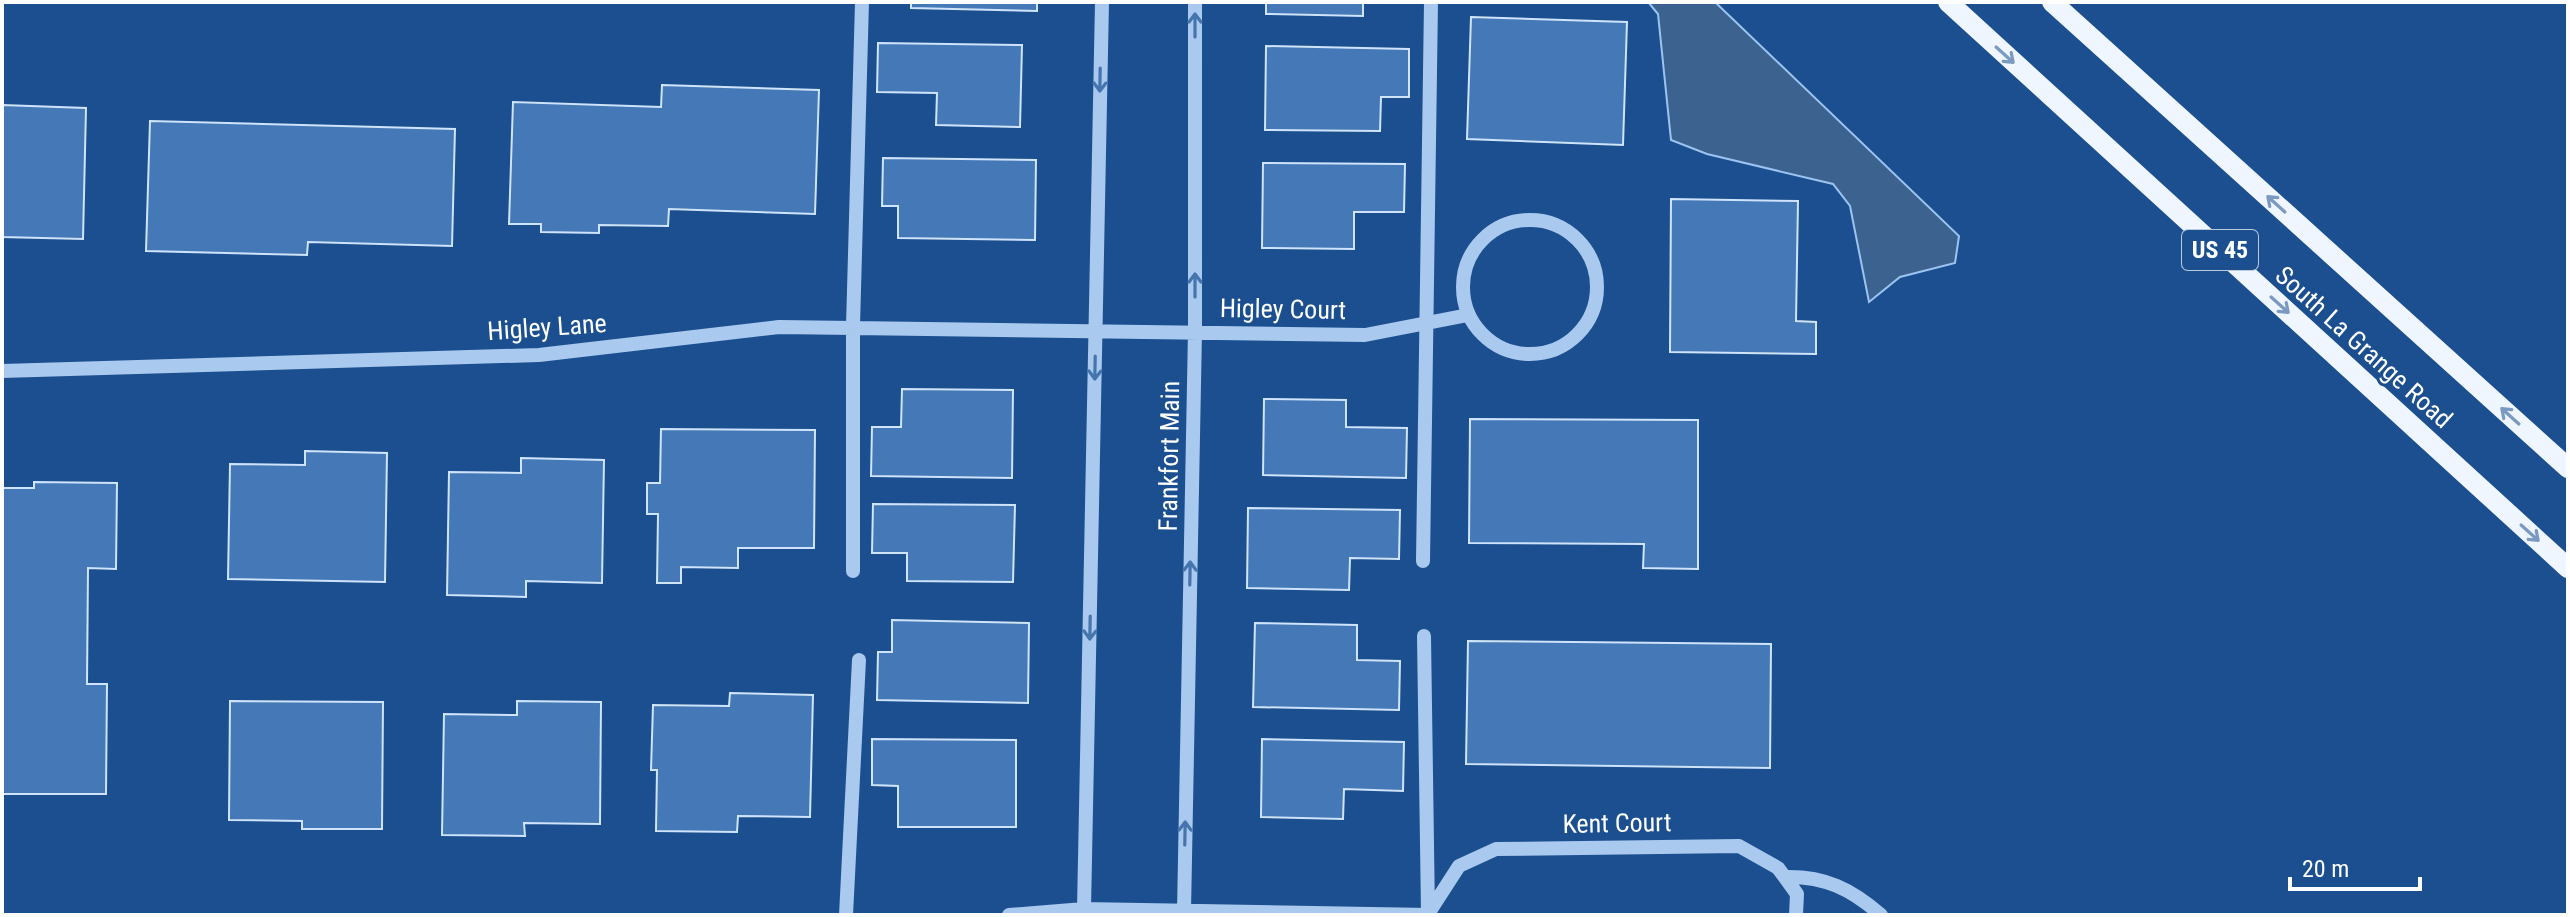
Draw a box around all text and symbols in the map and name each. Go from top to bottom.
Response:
one-way arrow [1187,12,1203,39]
one-way arrow [1995,45,2015,63]
one-way arrow [1092,66,1108,93]
one-way arrow [2266,195,2286,213]
road number: US 45 [2182,230,2258,270]
street label: South La Grange Road [2270,260,2458,434]
one-way arrow [1187,272,1203,299]
street label: Higley Court [1220,293,1346,325]
one-way arrow [2270,296,2290,315]
street label: Higley Lane [486,308,608,346]
one-way arrow [1087,354,1102,381]
street label: Frankfort Main [1153,380,1185,532]
one-way arrow [2501,407,2521,425]
one-way arrow [2520,524,2540,543]
one-way arrow [1183,560,1198,587]
one-way arrow [1082,614,1097,641]
street label: Kent Court [1562,807,1672,839]
one-way arrow [1177,820,1193,847]
scale bar [2290,841,2420,891]
text: 20 m [2302,855,2349,883]

